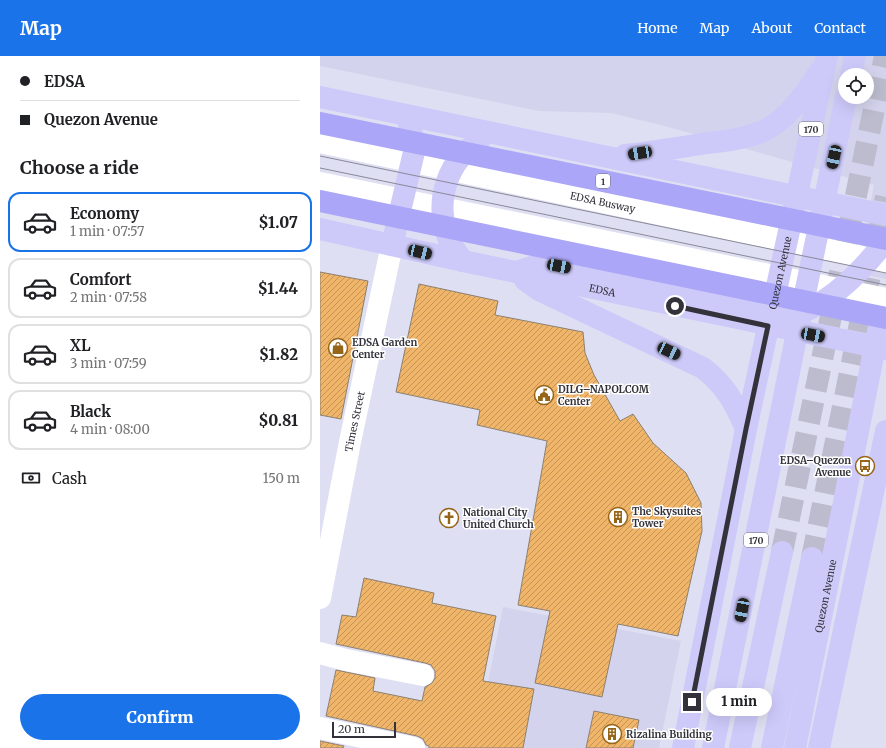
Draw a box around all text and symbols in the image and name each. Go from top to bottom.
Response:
text: Map [20,16,62,40]
text: Home [637,19,678,37]
text: Map [700,19,729,37]
text: About [751,19,792,37]
text: Contact [814,19,866,37]
map controls [838,68,874,104]
button: locate [838,68,874,104]
text: EDSA [44,72,85,91]
text: Quezon Avenue [44,110,158,129]
road number: 170 [799,122,823,136]
car [826,144,842,170]
car [627,145,653,161]
text: Choose a ride [20,156,139,179]
road number: 1 [596,174,610,188]
street label: EDSA Busway [569,189,637,215]
icon: car [22,204,58,240]
text: Economy [70,204,139,223]
text: $1.07 [259,213,298,232]
text: 1 min · 07:57 [70,223,145,240]
street label: Quezon Avenue [766,235,794,310]
car [407,243,433,261]
car [546,258,572,274]
icon: car [22,270,58,306]
text: Comfort [70,270,131,289]
text: $1.44 [258,279,298,298]
street label: EDSA [588,281,618,299]
text: 2 min · 07:58 [70,289,147,306]
route start [666,297,684,315]
car [800,327,826,343]
icon: car [22,336,58,372]
text: XL [70,336,91,355]
place label: EDSA Garden Center [352,336,417,361]
shop icon: EDSA Garden Center [327,337,349,359]
car [656,340,682,362]
text: $1.82 [259,345,298,364]
text: 3 min · 07:59 [70,355,147,372]
place label: DILG–NAPOLCOM Center [558,383,650,408]
public building icon: DILG–NAPOLCOM Center [533,384,555,406]
street label: Times Street [342,390,367,453]
icon: car [22,402,58,438]
text: Black [70,402,111,421]
text: $0.81 [258,411,298,430]
text: 4 min · 08:00 [70,421,150,438]
place label: EDSA–Quezon Avenue [780,454,852,479]
bus stop icon: EDSA–Quezon Avenue [854,455,876,477]
icon: cash [20,467,42,489]
text: Cash [52,469,87,488]
text: 150 m [263,470,300,487]
place label: The Skysuites Tower [632,505,701,530]
place label: National City United Church [463,506,534,531]
building icon: The Skysuites Tower [607,506,629,528]
church icon: National City United Church [438,507,460,529]
road number: 170 [744,533,768,547]
street label: Quezon Avenue [812,558,839,634]
car [734,597,750,623]
callout: 1 min [706,688,772,716]
route end [683,693,701,711]
text: 1 min [721,693,757,710]
button: Confirm [20,694,300,740]
scale bar [332,720,396,739]
text: 20 m [338,722,365,736]
building icon: Rizalina Building [601,723,623,745]
place label: Rizalina Building [626,728,713,741]

